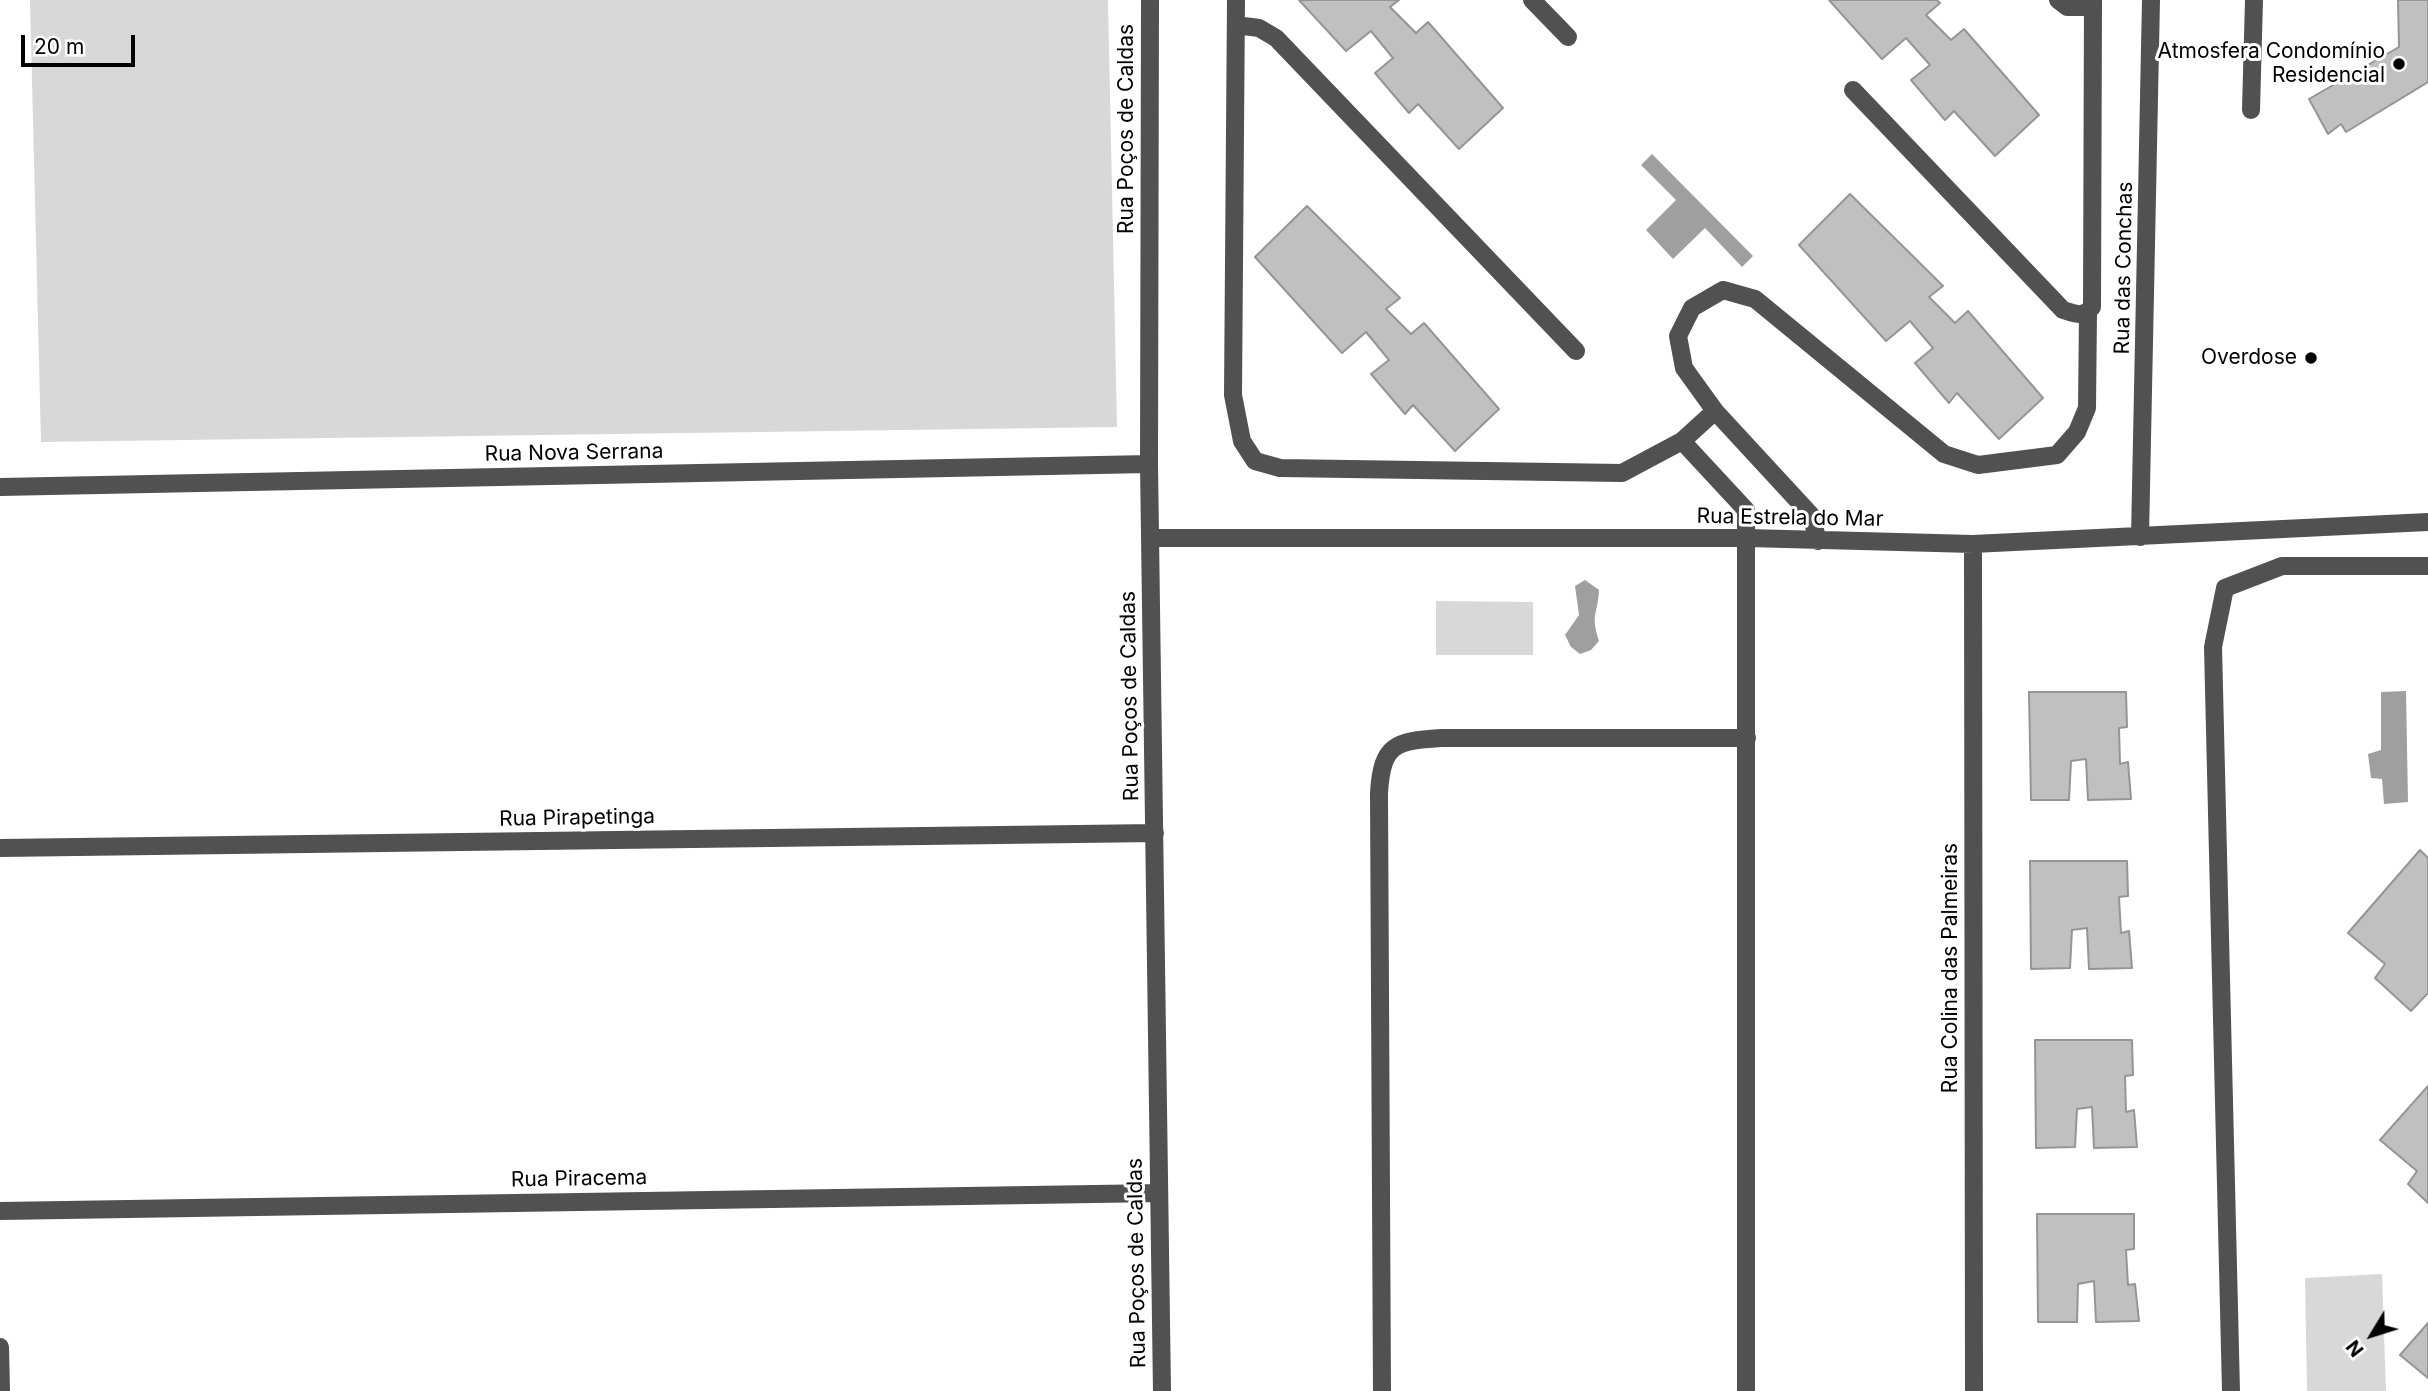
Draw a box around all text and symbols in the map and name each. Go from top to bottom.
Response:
scale bar [24,21,138,65]
street label: Rua Poços de Caldas [1114,24,1140,234]
text: 20 m [34,34,84,59]
place label: Atmosfera Condomínio Residencial [2158,39,2385,89]
marker: Atmosfera Condomínio Residencial [2391,56,2407,72]
street label: Rua das Conchas [2110,181,2138,355]
place label: Overdose [2201,345,2297,371]
marker: Overdose [2303,350,2319,366]
street label: Rua Nova Serrana [484,439,664,467]
street label: Rua Estrela do Mar [1696,504,1884,532]
street label: Rua Poços de Caldas [1116,591,1144,801]
street label: Rua Pirapetinga [499,804,655,832]
street label: Rua Colina das Palmeiras [1938,843,1964,1093]
street label: Rua Poços de Caldas [1123,1158,1151,1368]
street label: Rua Piracema [511,1165,647,1193]
north arrow [2337,1300,2407,1370]
text: N [2342,1335,2369,1361]

